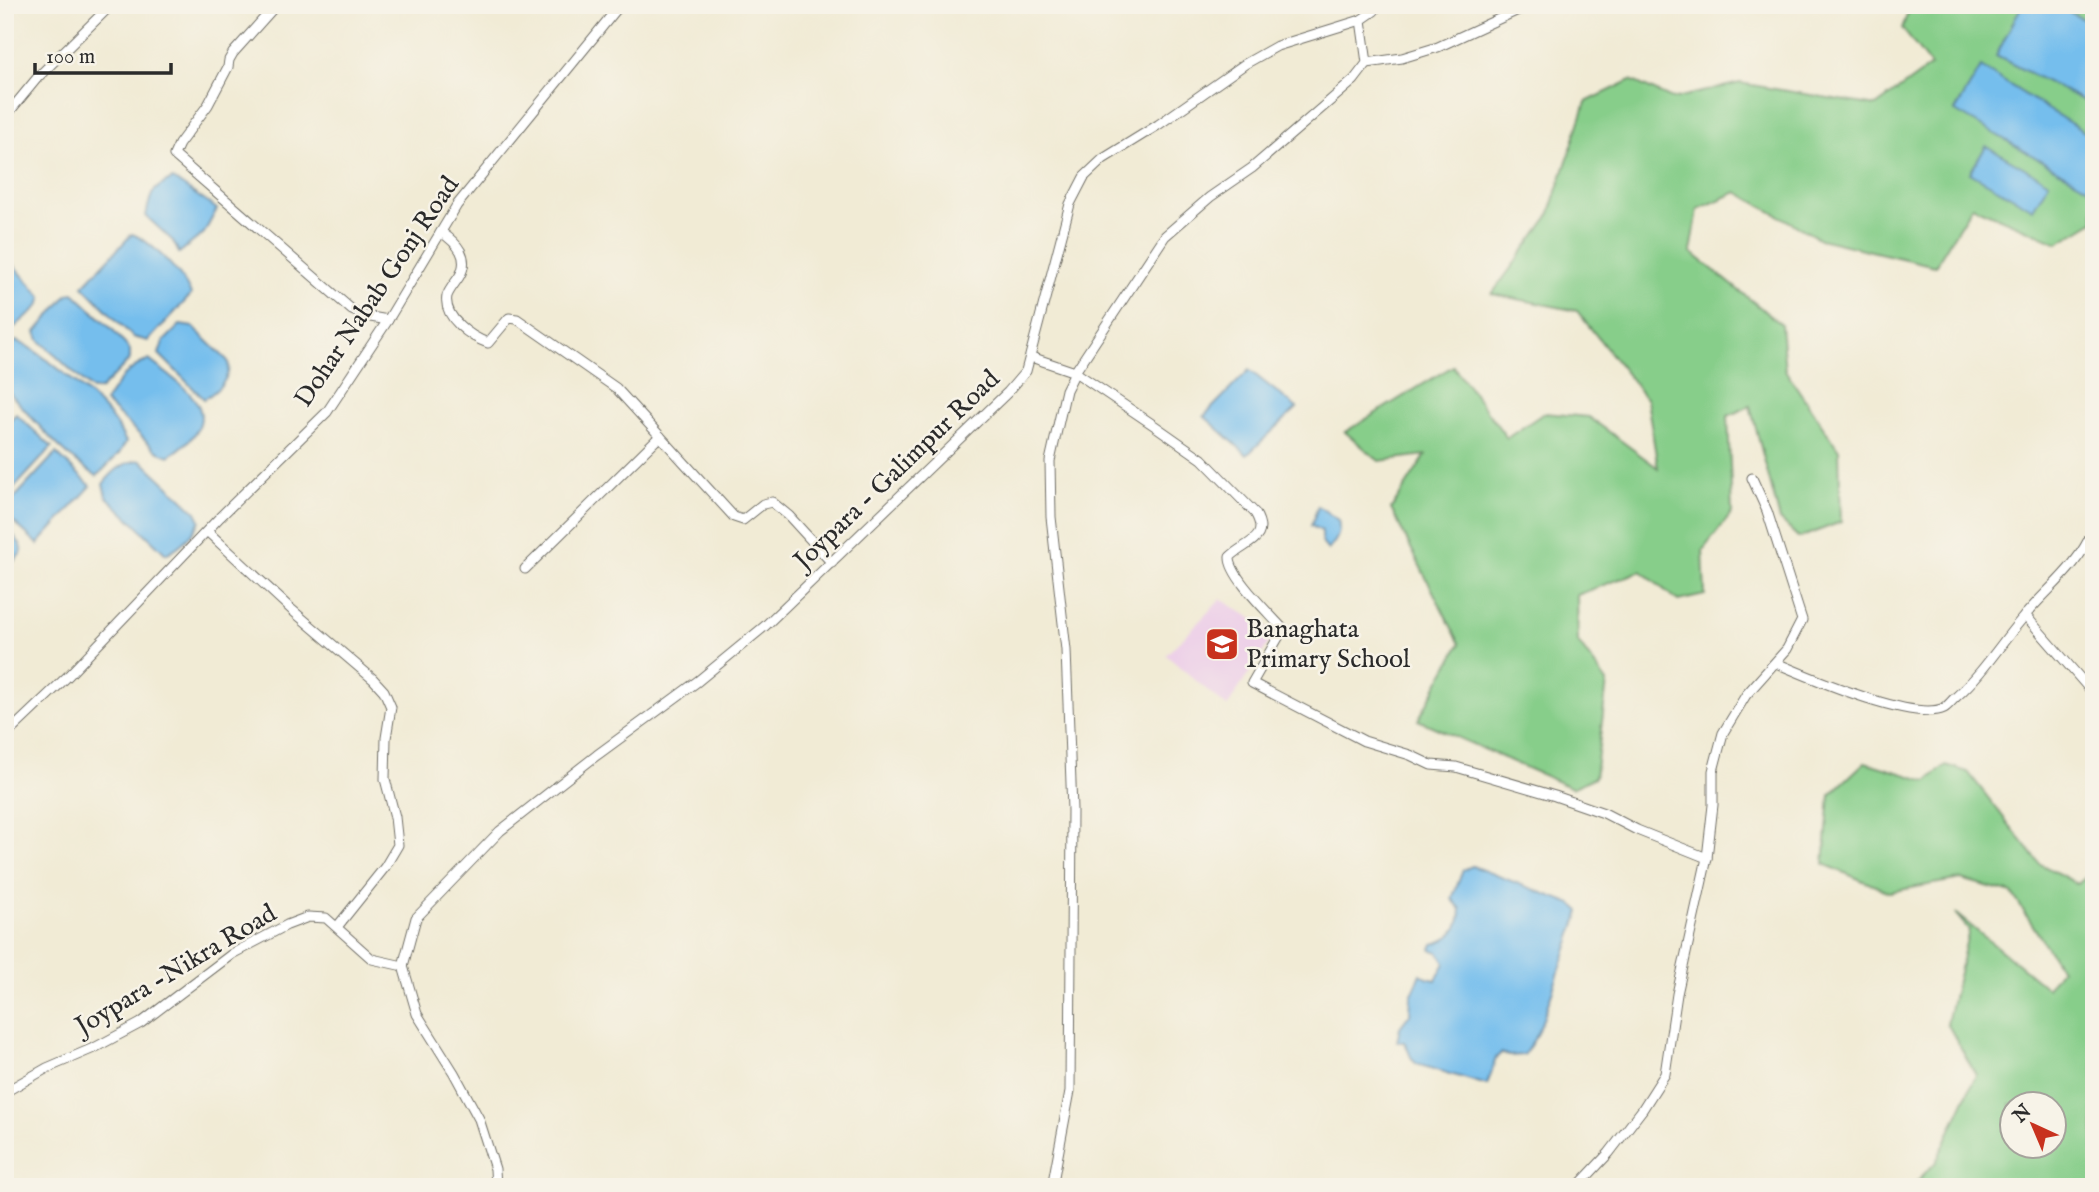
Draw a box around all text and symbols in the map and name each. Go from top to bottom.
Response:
scale bar [35,32,172,76]
text: 100 m [46,44,95,71]
street label: Dohar Nabab Gonj Road [287,170,467,414]
street label: Joypara - Galimpur Road [785,363,1007,579]
place label: Banaghata Primary School [1246,613,1411,676]
school or university icon: Banaghata Primary School [1203,625,1241,663]
street label: Joypara -Nikra Road [67,897,283,1045]
north arrow [1997,1090,2068,1160]
text: N [2008,1099,2037,1129]

